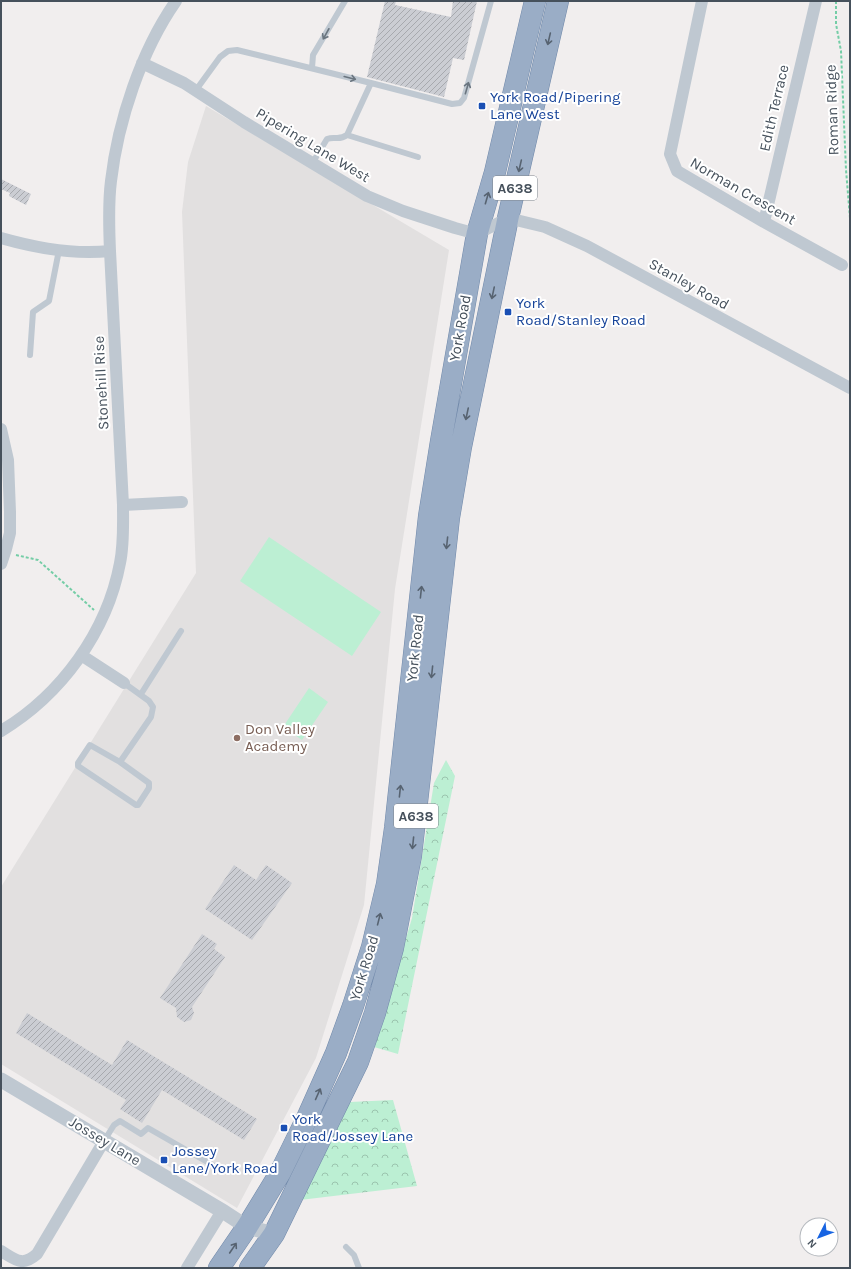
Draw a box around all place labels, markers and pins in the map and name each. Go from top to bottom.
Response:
place label: York Road/Pipering Lane West [490,88,621,123]
marker: York Road/Pipering Lane West [477,101,487,111]
place label: York Road/Stanley Road [516,294,646,329]
marker: York Road/Stanley Road [503,307,513,317]
place label: Don Valley Academy [245,720,315,755]
marker: Don Valley Academy [232,733,242,743]
place label: York Road/Jossey Lane [292,1110,413,1145]
marker: York Road/Jossey Lane [279,1123,289,1133]
place label: Jossey Lane/York Road [172,1142,278,1177]
marker: Jossey Lane/York Road [159,1155,169,1165]

